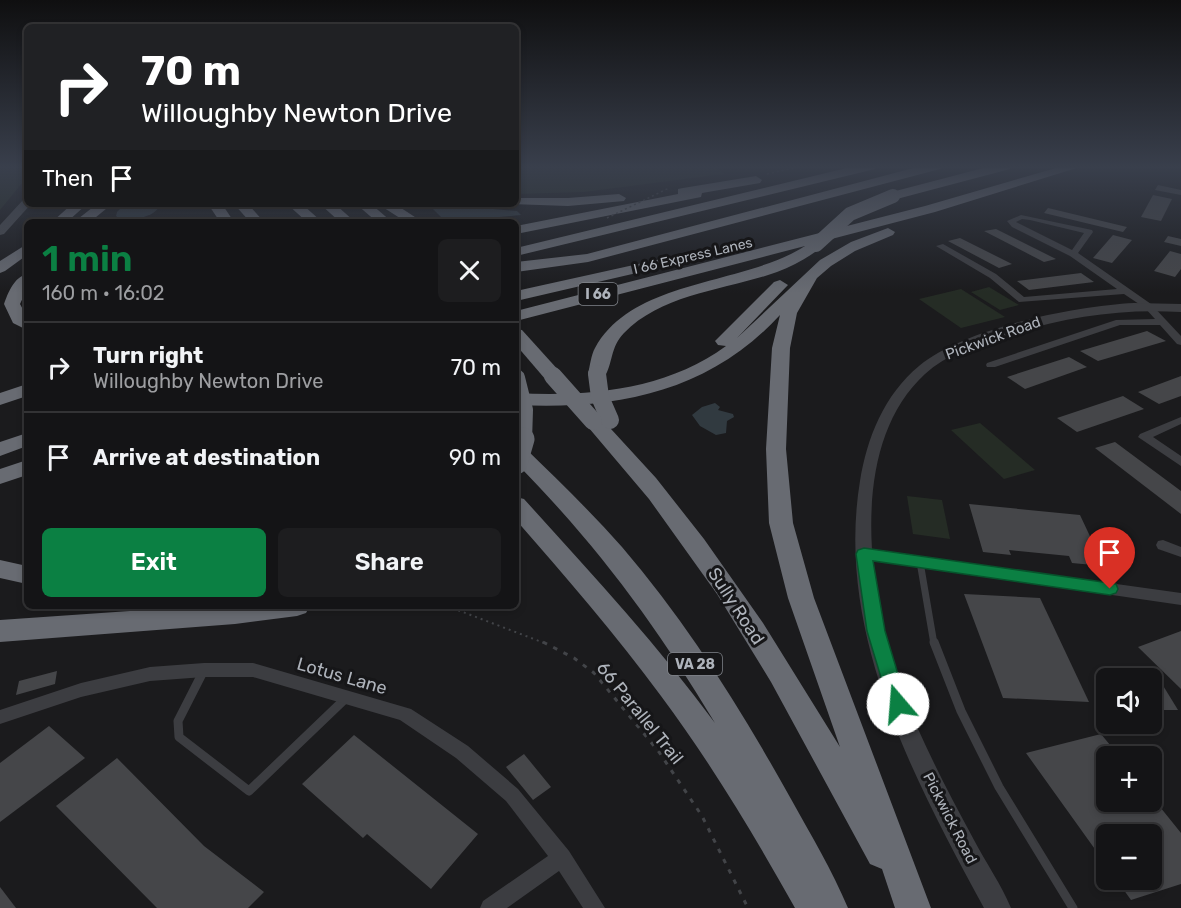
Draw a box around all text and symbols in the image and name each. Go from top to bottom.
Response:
text: 70 m [141,46,241,96]
icon: right [42,48,120,126]
text: Willoughby Newton Drive [141,97,452,129]
icon: arrive [105,162,138,195]
text: Then [42,165,93,192]
street label: I 66 Express Lanes [632,234,754,278]
text: 1 min [42,237,133,280]
button: close [438,239,501,302]
text: 160 m · 16:02 [42,281,165,305]
road number: I 66 [578,283,618,305]
street label: Pickwick Road [943,312,1043,364]
text: Turn right [93,342,203,369]
icon: right [42,351,75,384]
text: 70 m [451,354,501,381]
text: Willoughby Newton Drive [93,369,323,393]
icon: arrive [42,441,75,474]
text: Arrive at destination [93,444,320,471]
text: 90 m [449,444,501,471]
pin [1084,527,1135,589]
button: Exit [42,528,266,597]
button: Share [278,528,501,597]
icon: arrive [1093,536,1126,569]
street label: Sully Road [703,563,769,649]
street label: Lotus Lane [294,653,390,699]
road number: VA 28 [668,653,722,675]
street label: 66 Parallel Trail [592,657,688,769]
map controls [1096,668,1162,890]
button: sound [1096,668,1162,734]
position arrow [866,672,930,736]
button: + [1096,746,1162,812]
street label: Pickwick Road [919,769,981,867]
button: − [1096,824,1162,890]

